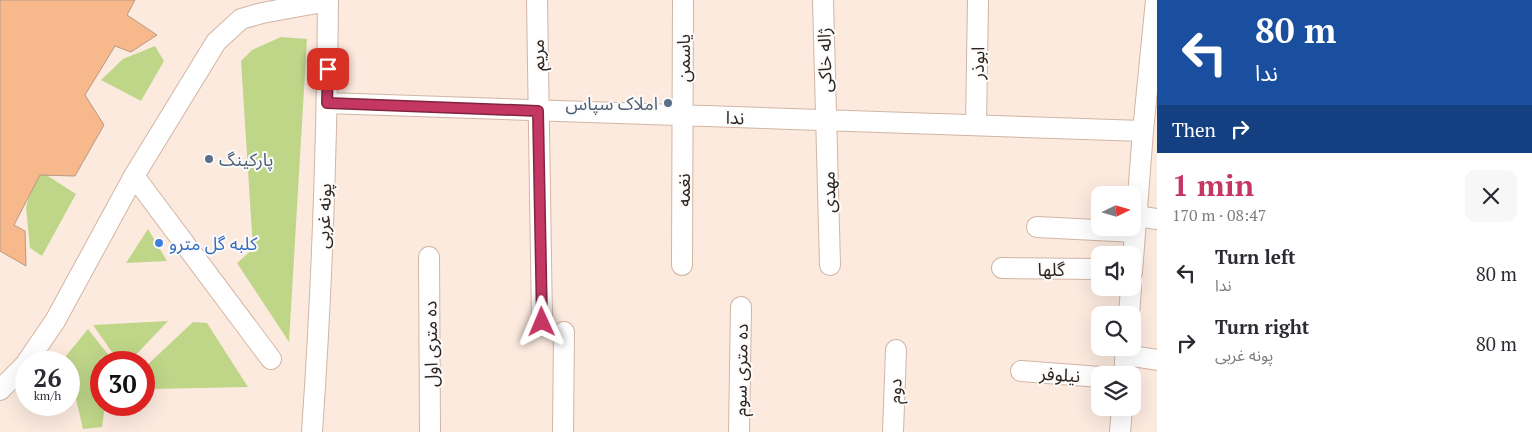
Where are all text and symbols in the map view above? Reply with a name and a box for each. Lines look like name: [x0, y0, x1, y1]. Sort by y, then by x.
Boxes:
text: 80 m: [1255, 7, 1336, 53]
icon: left: [1172, 20, 1237, 85]
street label: ژاله خاکی: [811, 27, 837, 93]
street label: یاسمن: [671, 34, 695, 82]
street label: مریم: [525, 39, 551, 71]
street label: ابوذر: [965, 46, 989, 81]
pin: [307, 48, 349, 90]
icon: arrive: [314, 55, 342, 83]
text: ندا: [1255, 58, 1278, 87]
place label: املاک سپاس: [565, 91, 658, 115]
marker: املاک سپاس: [662, 97, 674, 109]
street label: ندا: [725, 105, 745, 129]
icon: right: [1226, 115, 1254, 143]
text: Then: [1172, 117, 1216, 142]
place label: پارکینگ: [219, 147, 273, 171]
marker: پارکینگ: [203, 153, 215, 165]
text: 1 min: [1172, 165, 1254, 205]
button: close: [1465, 170, 1517, 222]
street label: مهدی: [816, 171, 840, 213]
street label: نغمه: [671, 173, 695, 207]
street label: پونه غربی: [310, 183, 336, 249]
north arrow: [1091, 186, 1141, 236]
map controls: [1091, 186, 1141, 416]
text: 170 m · 08:47: [1172, 204, 1266, 226]
place label: کلبه گل مترو: [169, 231, 258, 255]
marker: کلبه گل مترو: [153, 237, 165, 249]
text: Turn left: [1215, 244, 1296, 269]
button: sound: [1091, 246, 1141, 296]
street label: گلها: [1037, 257, 1065, 281]
icon: left: [1172, 259, 1200, 287]
text: 80 m: [1476, 261, 1517, 286]
text: ندا: [1215, 274, 1232, 296]
position arrow: [515, 295, 567, 347]
street label: ده متری اول: [417, 301, 443, 387]
button: search: [1091, 306, 1141, 356]
text: Turn right: [1215, 314, 1309, 339]
street label: ده متری سوم: [727, 323, 756, 417]
icon: right: [1172, 329, 1200, 357]
text: 80 m: [1476, 331, 1517, 356]
text: پونه غربی: [1215, 344, 1273, 366]
speed limit sign: 30: [90, 351, 155, 416]
text: 26: [33, 361, 62, 394]
street label: نیلوفر: [1038, 361, 1081, 387]
button: layers: [1091, 366, 1141, 416]
street label: دوم: [882, 378, 909, 404]
text: km/h: [34, 388, 61, 403]

